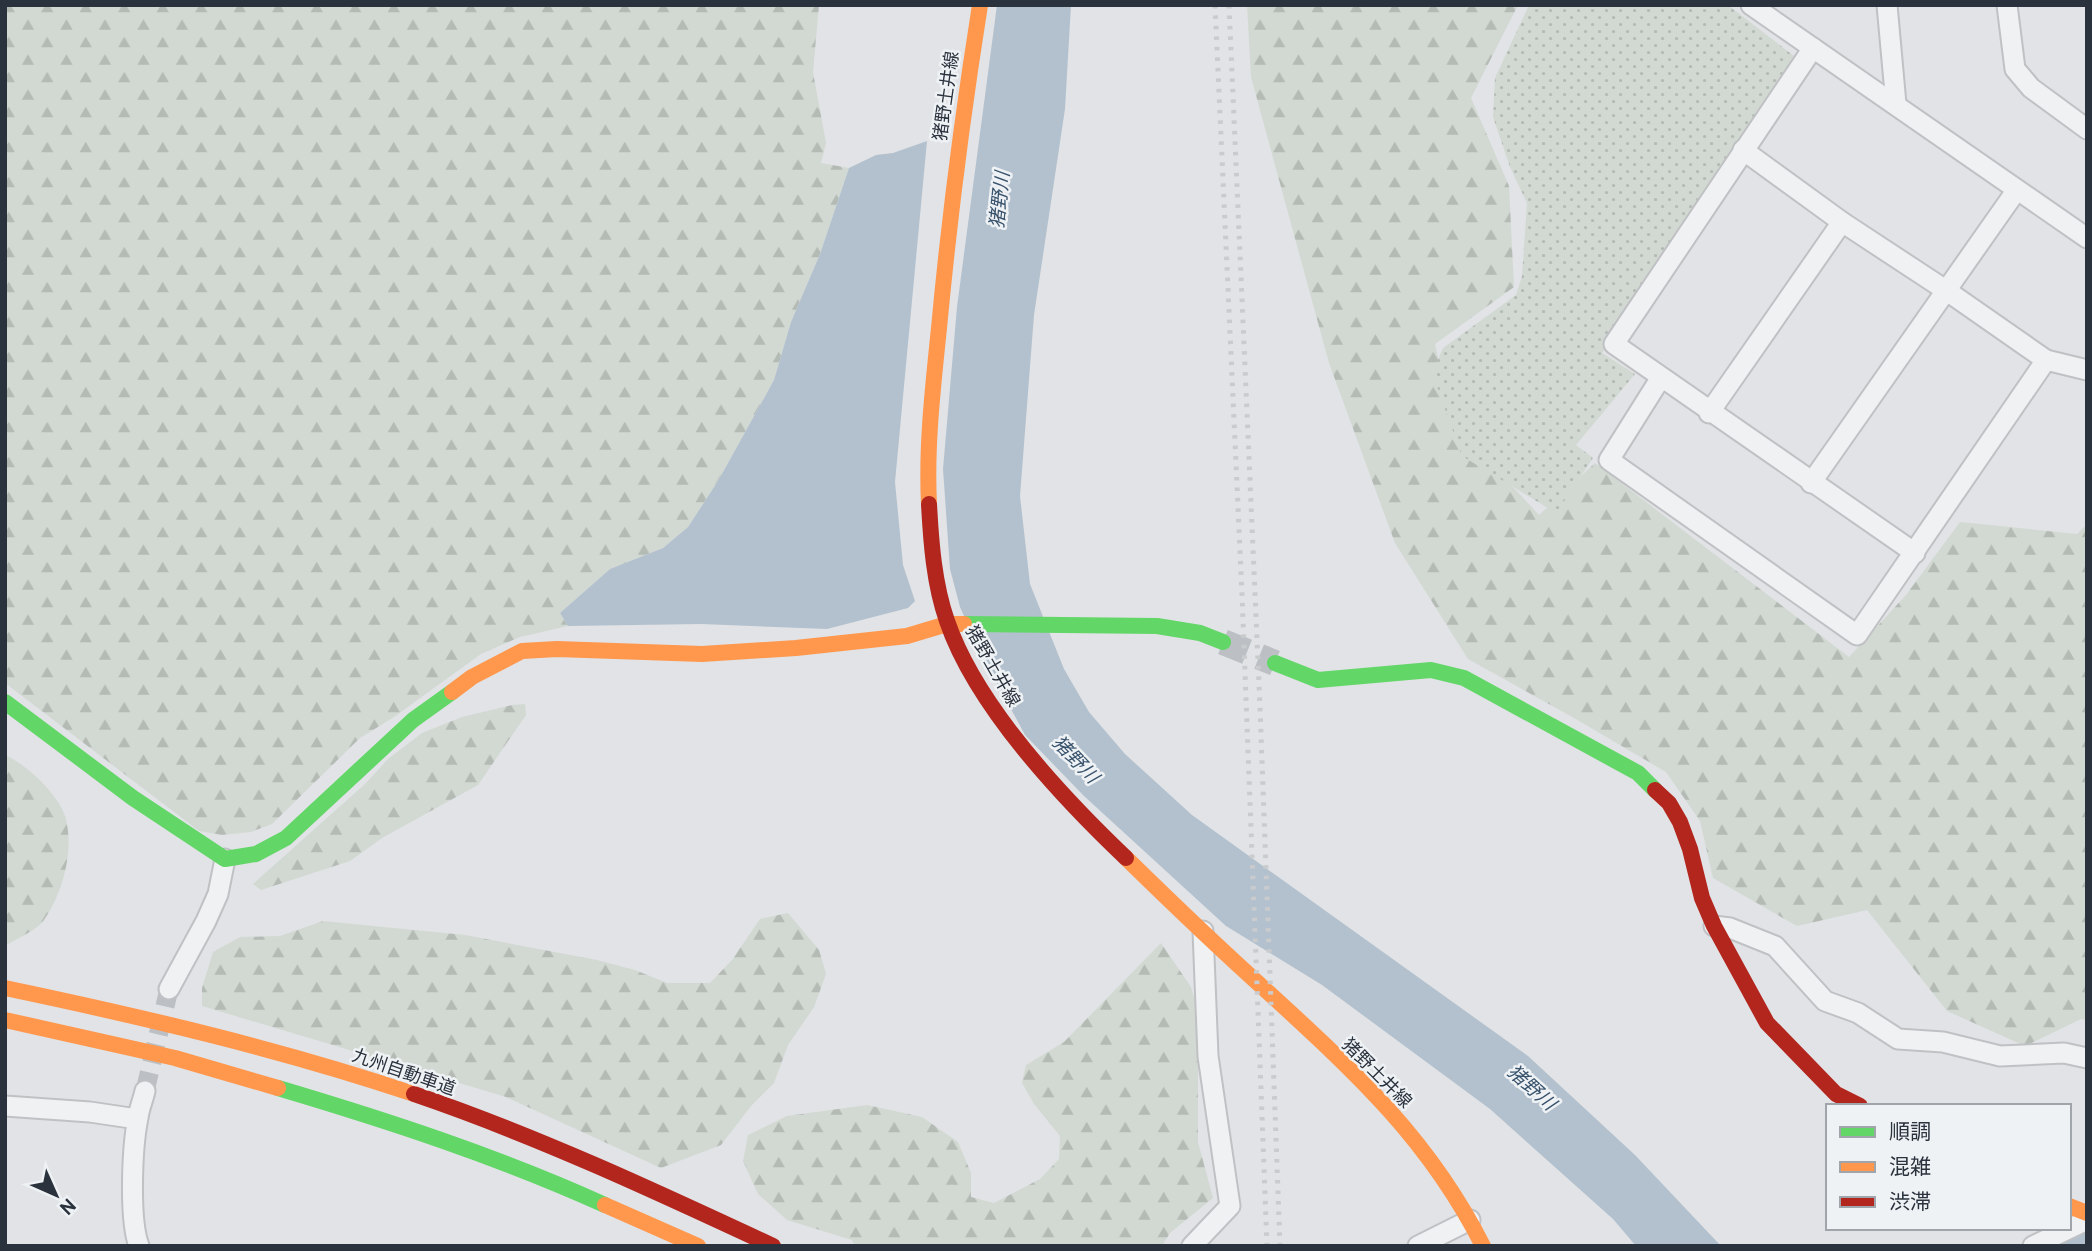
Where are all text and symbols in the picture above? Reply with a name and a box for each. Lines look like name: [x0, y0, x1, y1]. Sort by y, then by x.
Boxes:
street label: 猪野土井線: [930, 50, 965, 142]
water label: 猪野川: [986, 169, 1016, 230]
street label: 猪野土井線: [959, 622, 1024, 711]
water label: 猪野川: [1046, 732, 1104, 791]
street label: 猪野土井線: [1336, 1034, 1416, 1114]
street label: 九州自動車道: [349, 1045, 458, 1102]
water label: 猪野川: [1501, 1060, 1561, 1118]
legend: [1826, 1104, 2071, 1230]
text: 順調: [1889, 1120, 1931, 1147]
text: 混雑: [1889, 1155, 1931, 1182]
north arrow: [21, 1160, 91, 1230]
text: 渋滞: [1889, 1190, 1931, 1217]
text: N: [53, 1192, 80, 1219]

